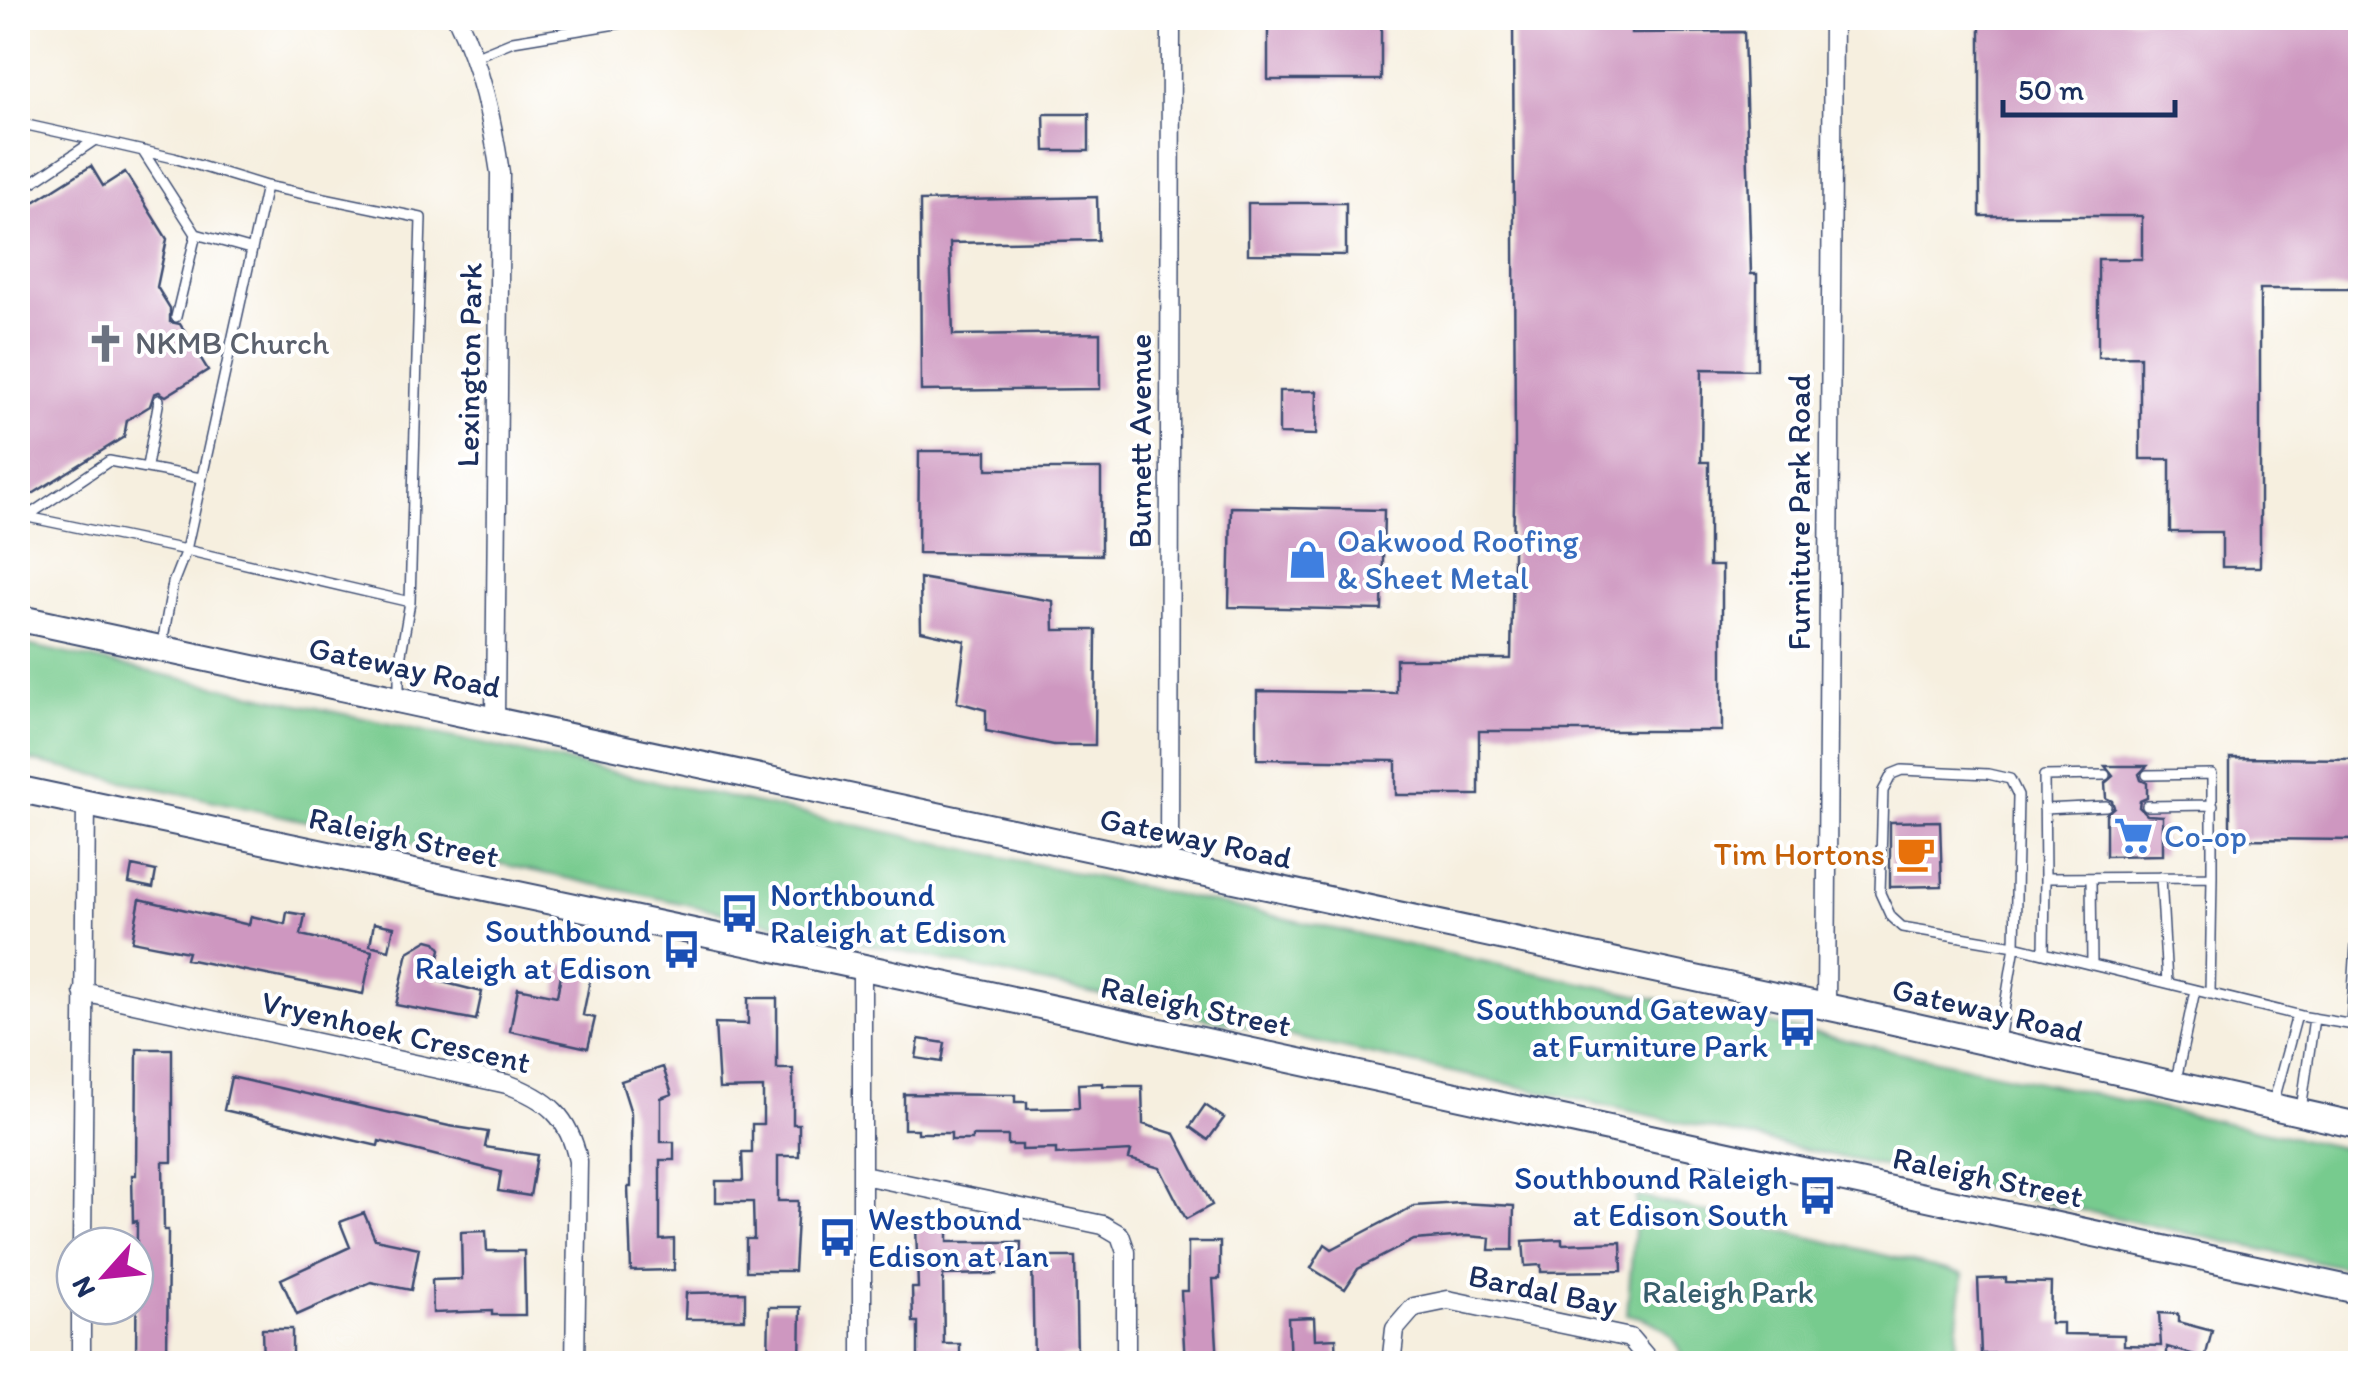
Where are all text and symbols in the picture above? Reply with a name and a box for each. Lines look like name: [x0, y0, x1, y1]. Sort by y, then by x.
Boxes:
scale bar: [2003, 55, 2176, 117]
text: 50 m: [2018, 71, 2084, 108]
street label: Lexington Park: [448, 262, 490, 468]
church icon: NKMB Church: [84, 322, 126, 364]
place label: NKMB Church: [135, 324, 329, 362]
street label: Burnett Avenue: [1121, 333, 1159, 549]
street label: Furniture Park Road: [1780, 373, 1818, 651]
place label: Oakwood Roofing & Sheet Metal: [1337, 522, 1579, 597]
shop icon: Oakwood Roofing & Sheet Metal: [1286, 538, 1328, 580]
street label: Gateway Road: [305, 628, 505, 706]
street label: Raleigh Street: [305, 798, 503, 876]
street label: Gateway Road: [1096, 799, 1296, 877]
supermarket icon: Co-op: [2113, 815, 2155, 857]
place label: Co-op: [2164, 817, 2247, 855]
cafe icon: Tim Hortons: [1894, 833, 1936, 875]
place label: Tim Hortons: [1714, 835, 1885, 873]
place label: Northbound Raleigh at Edison: [770, 876, 1006, 951]
bus stop icon: Northbound Raleigh at Edison: [719, 892, 761, 934]
place label: Southbound Raleigh at Edison: [415, 912, 651, 987]
bus stop icon: Southbound Raleigh at Edison: [660, 928, 702, 970]
street label: Raleigh Street: [1097, 967, 1295, 1045]
street label: Gateway Road: [1888, 969, 2088, 1051]
street label: Vryenhoek Crescent: [258, 983, 534, 1081]
place label: Southbound Gateway at Furniture Park: [1476, 990, 1768, 1065]
bus stop icon: Southbound Gateway at Furniture Park: [1777, 1006, 1819, 1048]
street label: Raleigh Street: [1889, 1138, 2087, 1216]
place label: Southbound Raleigh at Edison South: [1514, 1159, 1788, 1234]
bus stop icon: Southbound Raleigh at Edison South: [1797, 1175, 1839, 1217]
place label: Westbound Edison at Ian: [868, 1200, 1049, 1275]
bus stop icon: Westbound Edison at Ian: [817, 1216, 859, 1258]
north arrow: [55, 1226, 155, 1326]
street label: Bardal Bay: [1465, 1256, 1621, 1324]
text: N: [63, 1271, 102, 1303]
park label: Raleigh Park: [1642, 1273, 1814, 1311]

